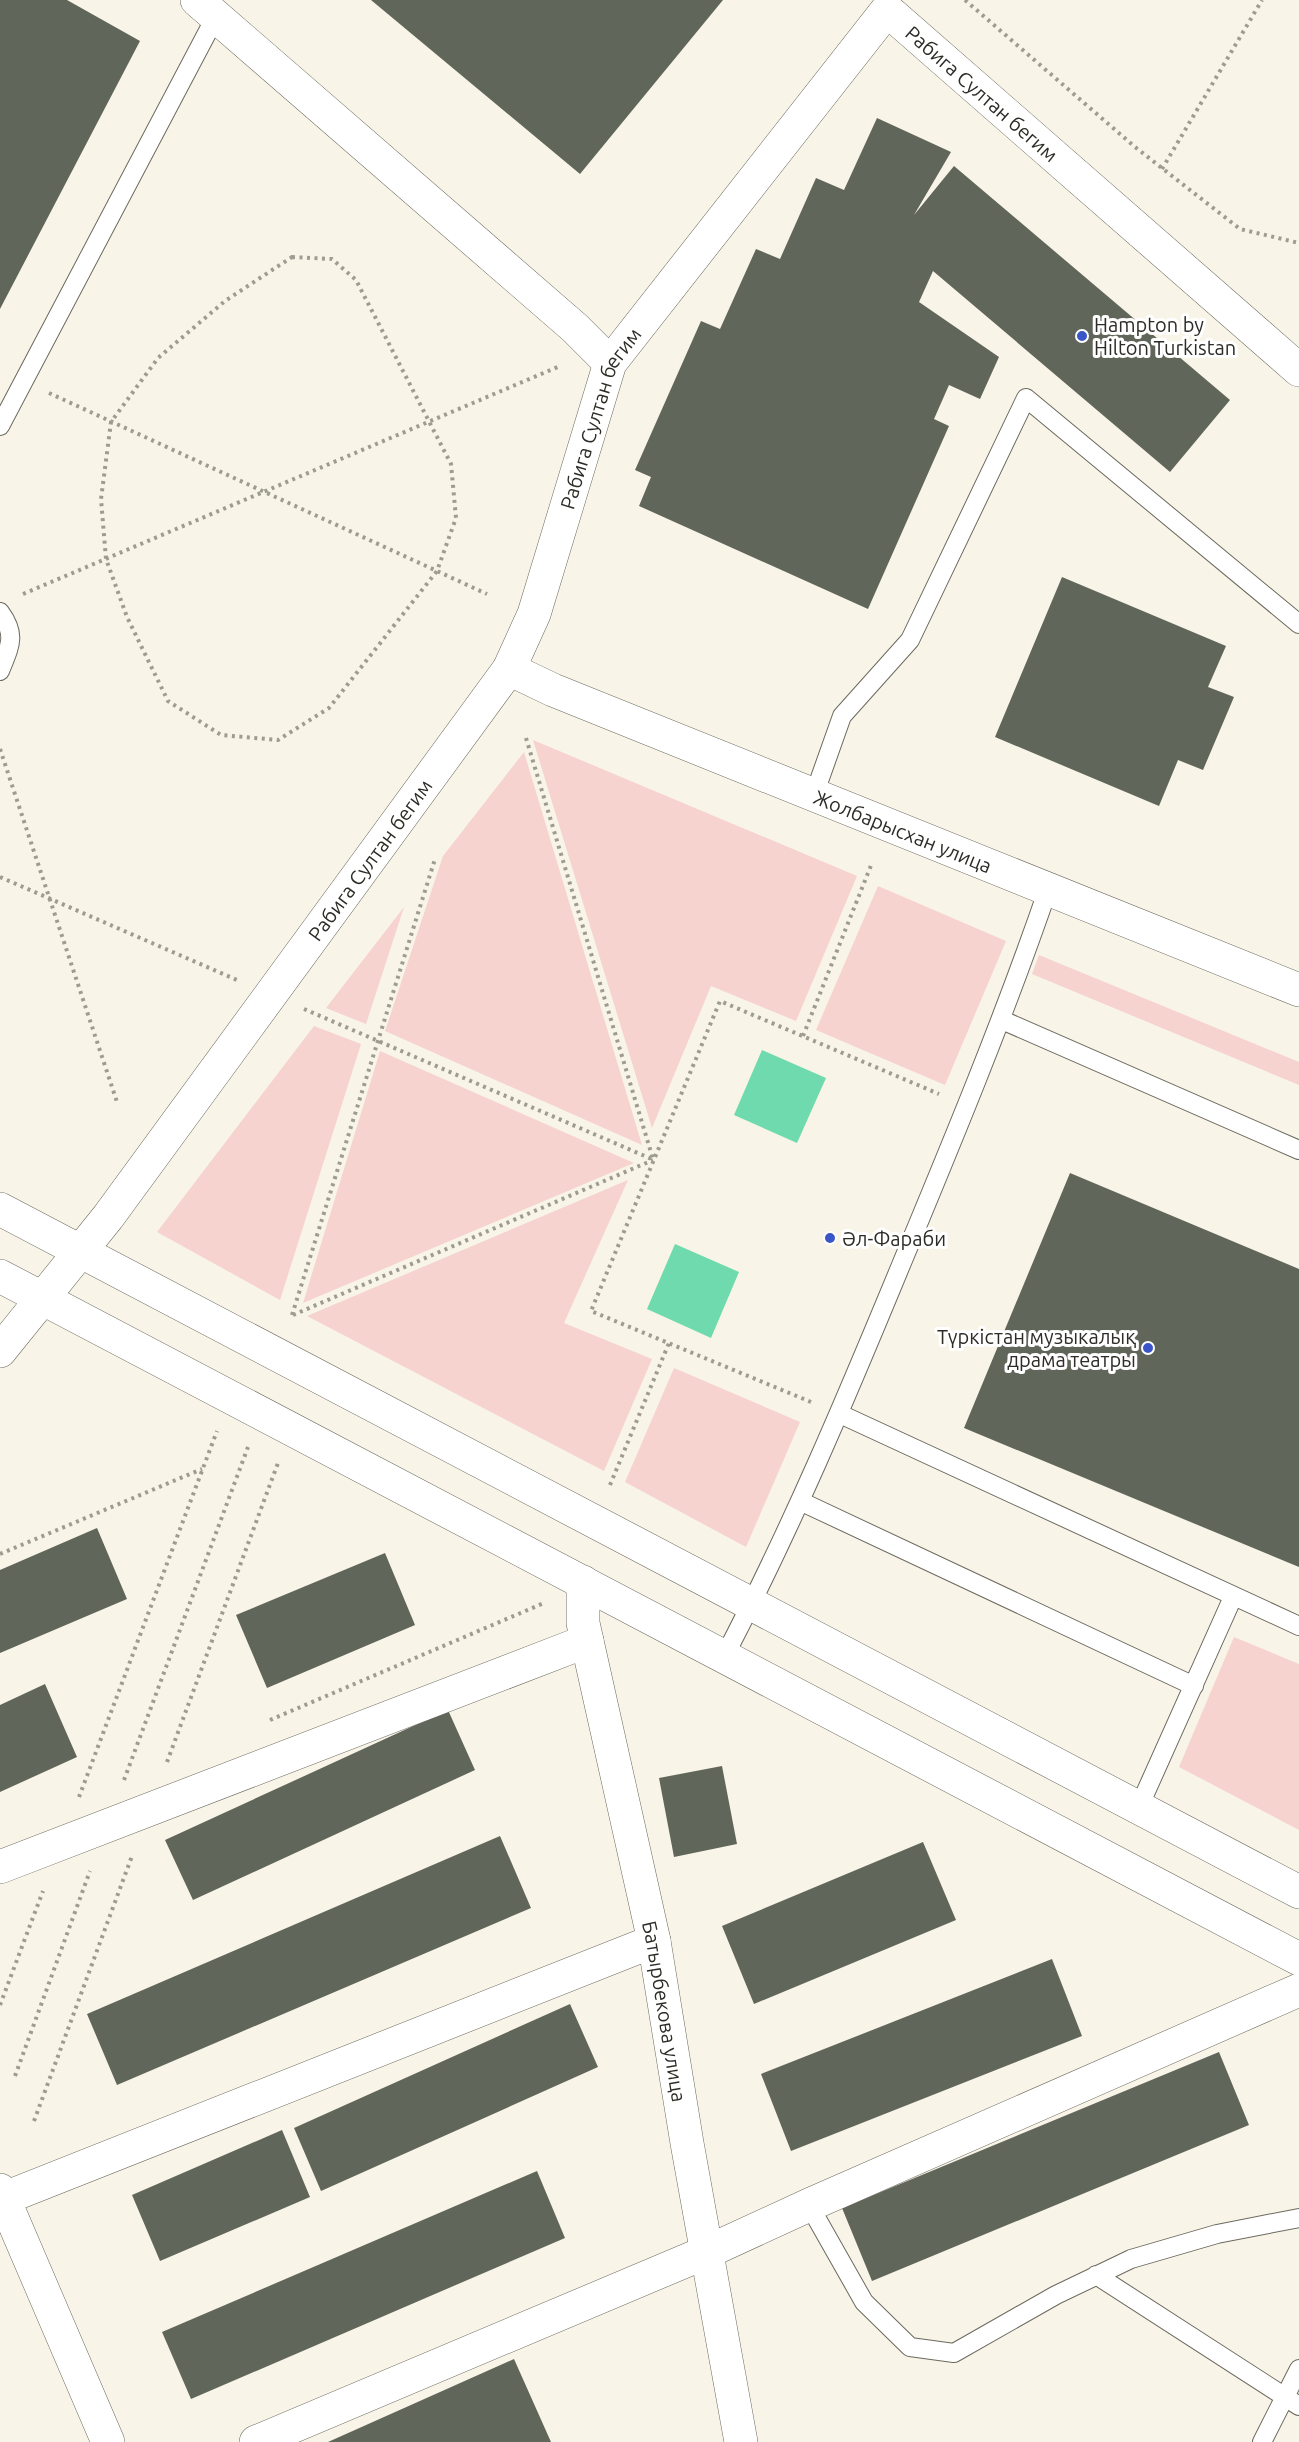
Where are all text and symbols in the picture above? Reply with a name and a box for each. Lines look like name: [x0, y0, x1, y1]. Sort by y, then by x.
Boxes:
street label: Рабига Султан бегим: [901, 21, 1063, 166]
place label: Hampton by Hilton Turkistan: [1094, 313, 1236, 359]
street label: Рабига Султан бегим: [555, 323, 645, 512]
marker: Hampton by Hilton Turkistan: [1075, 329, 1089, 343]
street label: Рабига Султан бегим: [303, 774, 436, 945]
street label: Жолбарысхан улица: [811, 785, 995, 877]
place label: Әл-Фараби: [842, 1227, 946, 1250]
marker: Әл-Фараби: [823, 1231, 837, 1245]
place label: Түркістан музыкалық драма театры: [937, 1325, 1136, 1371]
marker: Түркістан музыкалық драма театры: [1141, 1341, 1155, 1355]
street label: Батырбекова улица: [638, 1919, 692, 2103]

